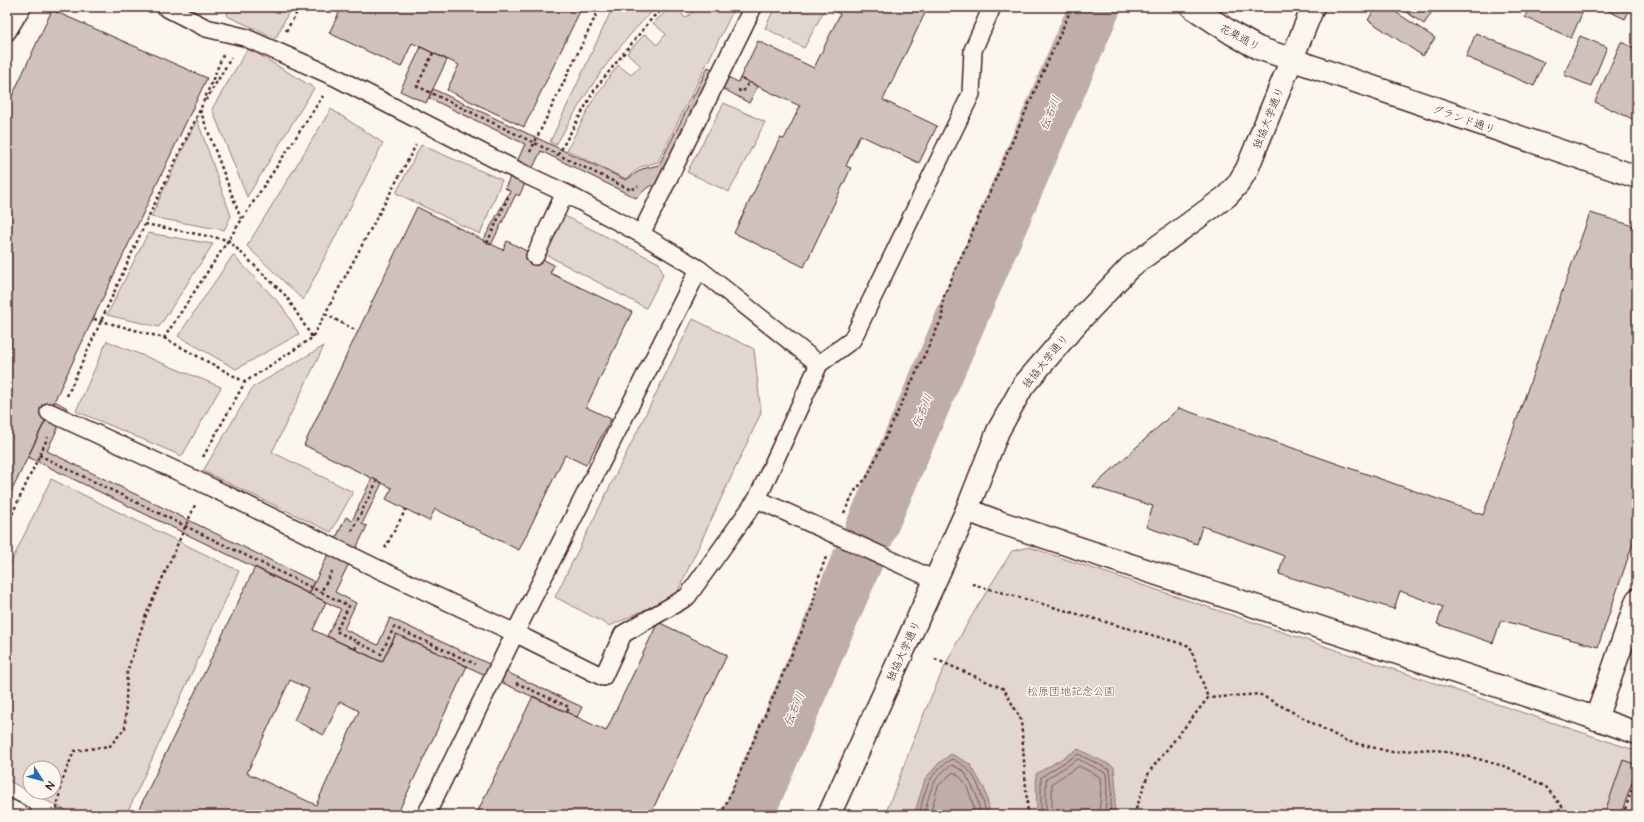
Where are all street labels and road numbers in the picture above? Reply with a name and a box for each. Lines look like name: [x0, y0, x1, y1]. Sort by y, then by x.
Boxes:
street label: 花栗通り: [1217, 20, 1263, 54]
street label: 独協大学通り: [1249, 85, 1288, 152]
street label: グランド通り: [1430, 102, 1497, 137]
street label: 独協大学通り: [1019, 331, 1072, 392]
street label: 独協大学通り: [883, 618, 924, 684]

